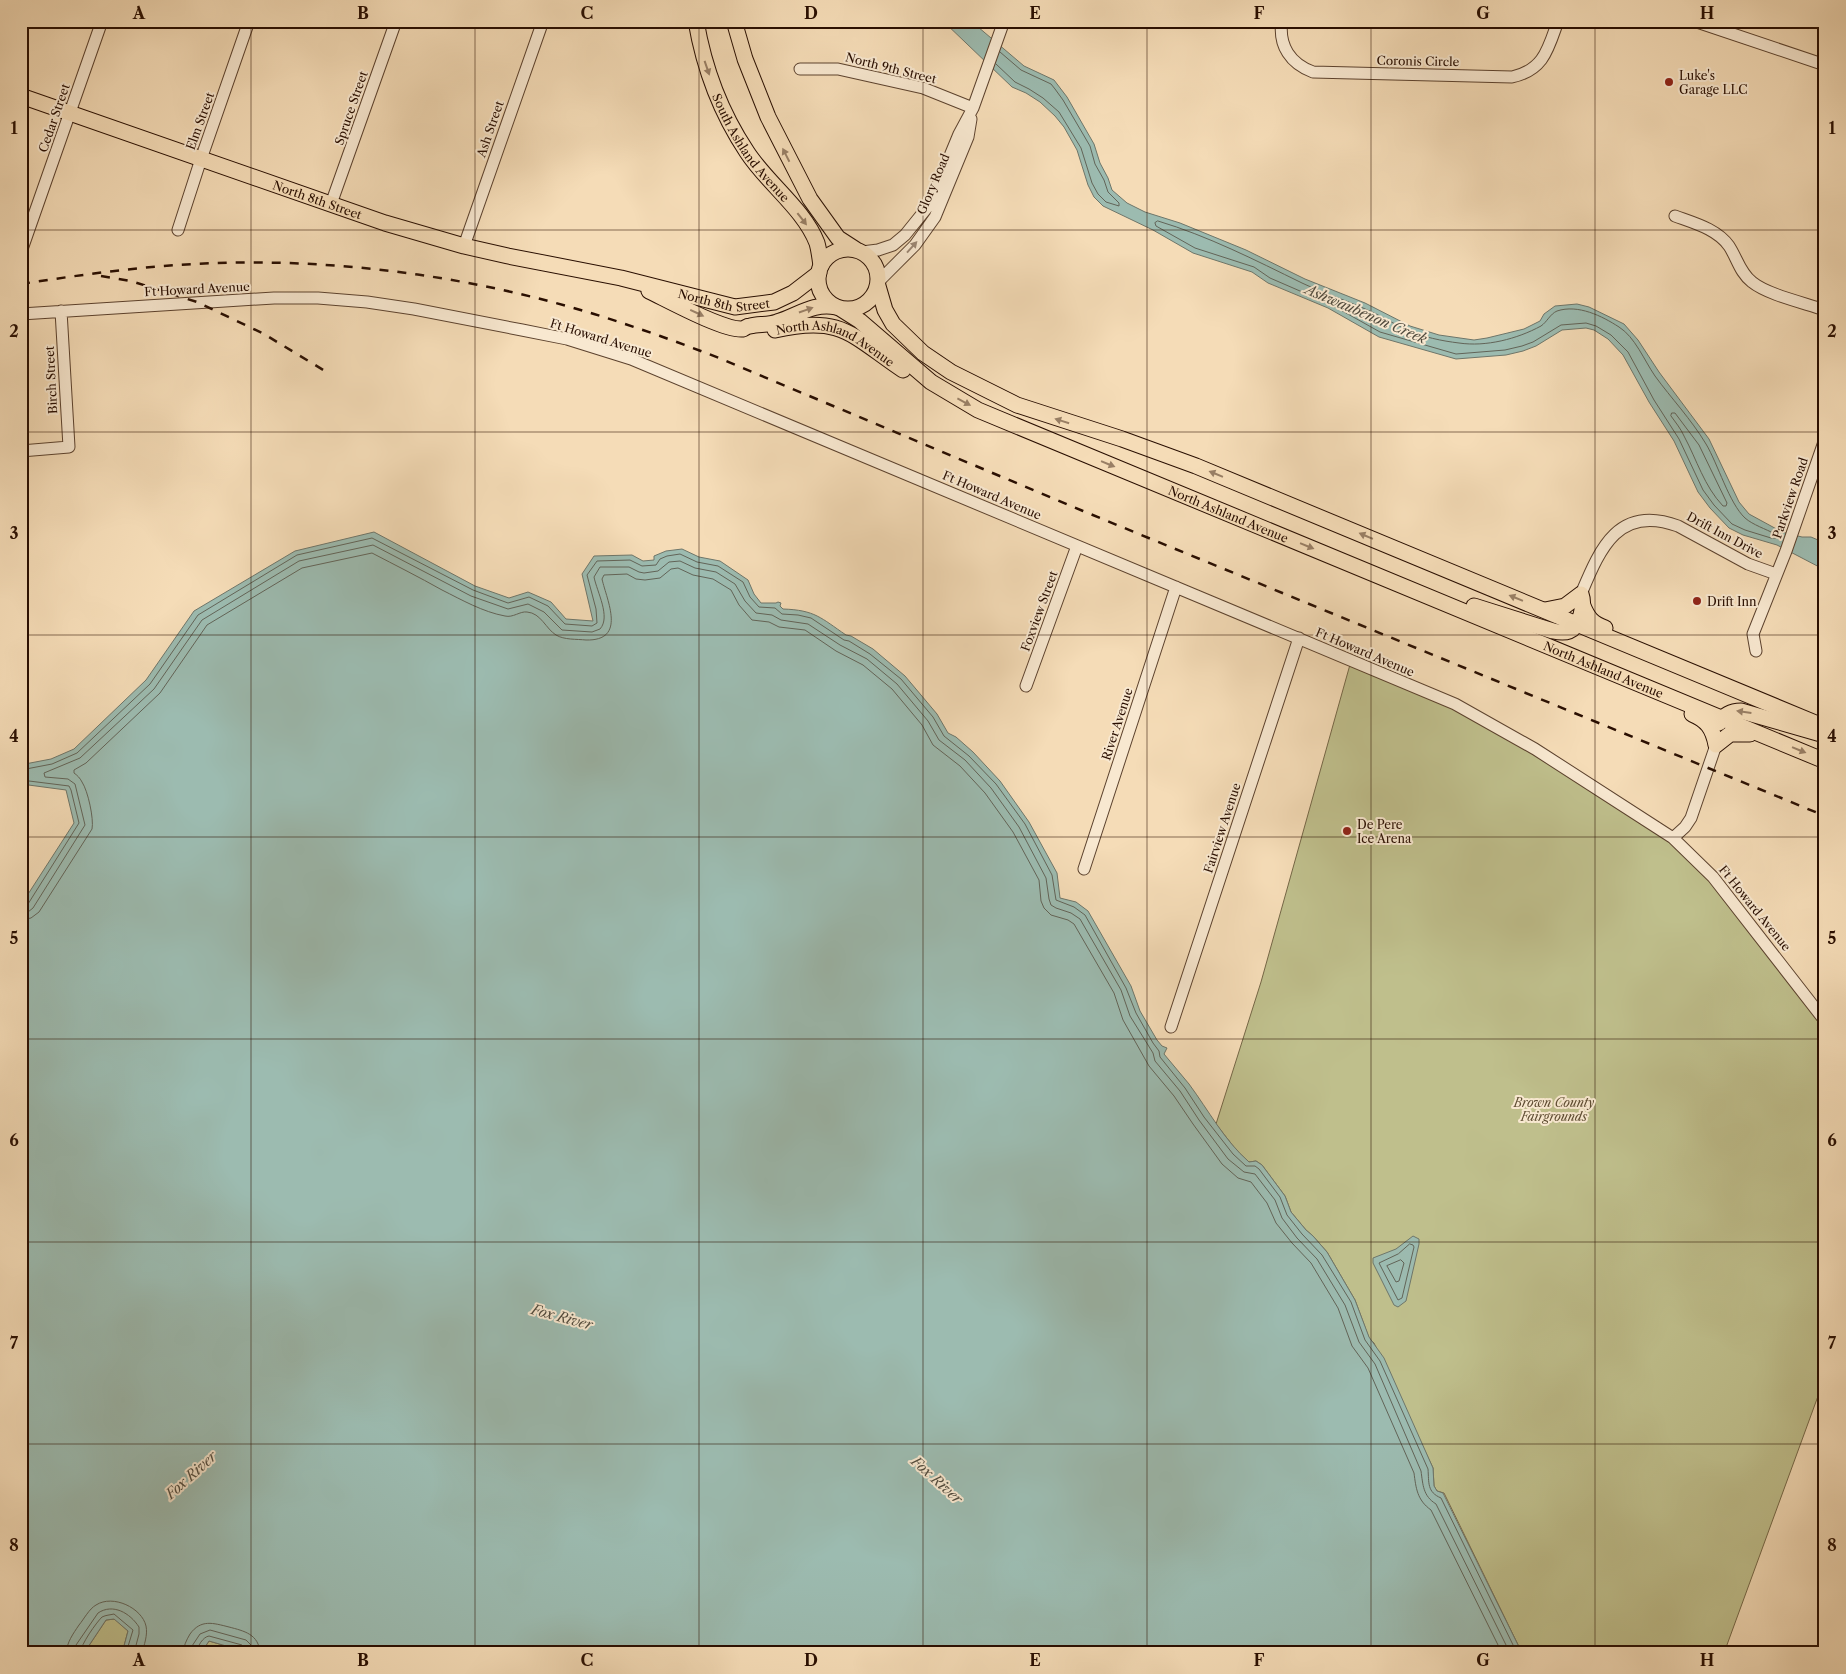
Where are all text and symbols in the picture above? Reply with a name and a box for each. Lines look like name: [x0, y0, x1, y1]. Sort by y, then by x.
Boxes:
text: A: [132, 3, 146, 23]
text: B: [357, 3, 369, 23]
text: C: [581, 3, 593, 23]
text: D: [804, 3, 818, 23]
text: E: [1029, 3, 1041, 23]
text: F: [1254, 3, 1265, 23]
text: G: [1476, 3, 1490, 23]
text: H: [1700, 3, 1714, 23]
street label: North 9th Street: [844, 49, 939, 87]
street label: Coronis Circle: [1376, 53, 1460, 69]
one-way arrow: [704, 61, 712, 76]
street label: Spruce Street: [331, 68, 371, 147]
place label: Luke's Garage LLC: [1679, 68, 1748, 97]
marker: Luke's Garage LLC: [1663, 76, 1675, 88]
street label: Cedar Street: [35, 81, 73, 154]
street label: Elm Street: [183, 89, 218, 152]
street label: South Ashland Avenue: [710, 91, 793, 205]
street label: Ash Street: [473, 98, 507, 160]
text: 1: [10, 118, 18, 138]
text: 1: [1828, 118, 1836, 138]
one-way arrow: [782, 148, 790, 162]
street label: Glory Road: [913, 151, 953, 217]
street label: North 8th Street: [271, 177, 365, 222]
one-way arrow: [797, 213, 808, 226]
one-way arrow: [907, 241, 918, 253]
street label: Ft Howard Avenue: [144, 279, 250, 299]
water label: Ashwaubenon Creek: [1300, 279, 1430, 348]
street label: North 8th Street: [677, 285, 771, 314]
one-way arrow: [798, 306, 813, 313]
one-way arrow: [689, 309, 704, 318]
street label: Ft Howard Avenue: [548, 315, 654, 361]
street label: North Ashland Avenue: [774, 317, 898, 370]
text: 2: [9, 321, 19, 341]
text: 2: [1827, 321, 1837, 341]
street label: Birch Street: [42, 345, 60, 414]
one-way arrow: [956, 398, 971, 406]
one-way arrow: [1055, 416, 1070, 424]
street label: Parkview Road: [1769, 455, 1811, 541]
one-way arrow: [1101, 460, 1115, 468]
street label: Ft Howard Avenue: [940, 467, 1044, 523]
one-way arrow: [1208, 470, 1223, 478]
street label: North Ashland Avenue: [1166, 482, 1291, 545]
street label: Drift Inn Drive: [1684, 509, 1766, 561]
text: 3: [9, 523, 19, 543]
text: 3: [1827, 523, 1837, 543]
one-way arrow: [1359, 532, 1373, 540]
one-way arrow: [1300, 542, 1314, 550]
street label: Foxview Street: [1017, 568, 1061, 653]
one-way arrow: [1508, 594, 1523, 602]
place label: Drift Inn: [1707, 594, 1757, 609]
marker: Drift Inn: [1691, 595, 1703, 607]
street label: Ft Howard Avenue: [1313, 624, 1417, 680]
street label: North Ashland Avenue: [1541, 638, 1666, 701]
street label: River Avenue: [1098, 686, 1136, 762]
one-way arrow: [1736, 708, 1752, 716]
text: 4: [9, 726, 19, 746]
text: 4: [1827, 726, 1837, 746]
one-way arrow: [1792, 747, 1806, 755]
street label: Fairview Avenue: [1200, 781, 1244, 875]
place label: De Pere Ice Arena: [1357, 817, 1412, 846]
marker: De Pere Ice Arena: [1341, 825, 1353, 837]
street label: Ft Howard Avenue: [1716, 862, 1794, 954]
text: 5: [10, 928, 19, 948]
text: 5: [1828, 928, 1837, 948]
park label: Brown County Fairgrounds: [1513, 1095, 1594, 1124]
text: 6: [9, 1130, 19, 1150]
text: 6: [1827, 1130, 1837, 1150]
water label: Fox River: [528, 1300, 596, 1334]
text: 7: [10, 1333, 19, 1353]
text: 7: [1828, 1333, 1837, 1353]
water label: Fox River: [161, 1446, 221, 1503]
water label: Fox River: [907, 1452, 967, 1509]
text: 8: [9, 1535, 19, 1555]
text: 8: [1827, 1535, 1837, 1555]
text: A: [132, 1650, 146, 1670]
text: B: [357, 1650, 369, 1670]
text: C: [581, 1650, 593, 1670]
text: D: [804, 1650, 818, 1670]
text: E: [1029, 1650, 1041, 1670]
text: F: [1254, 1650, 1265, 1670]
text: G: [1476, 1650, 1490, 1670]
text: H: [1700, 1650, 1714, 1670]

